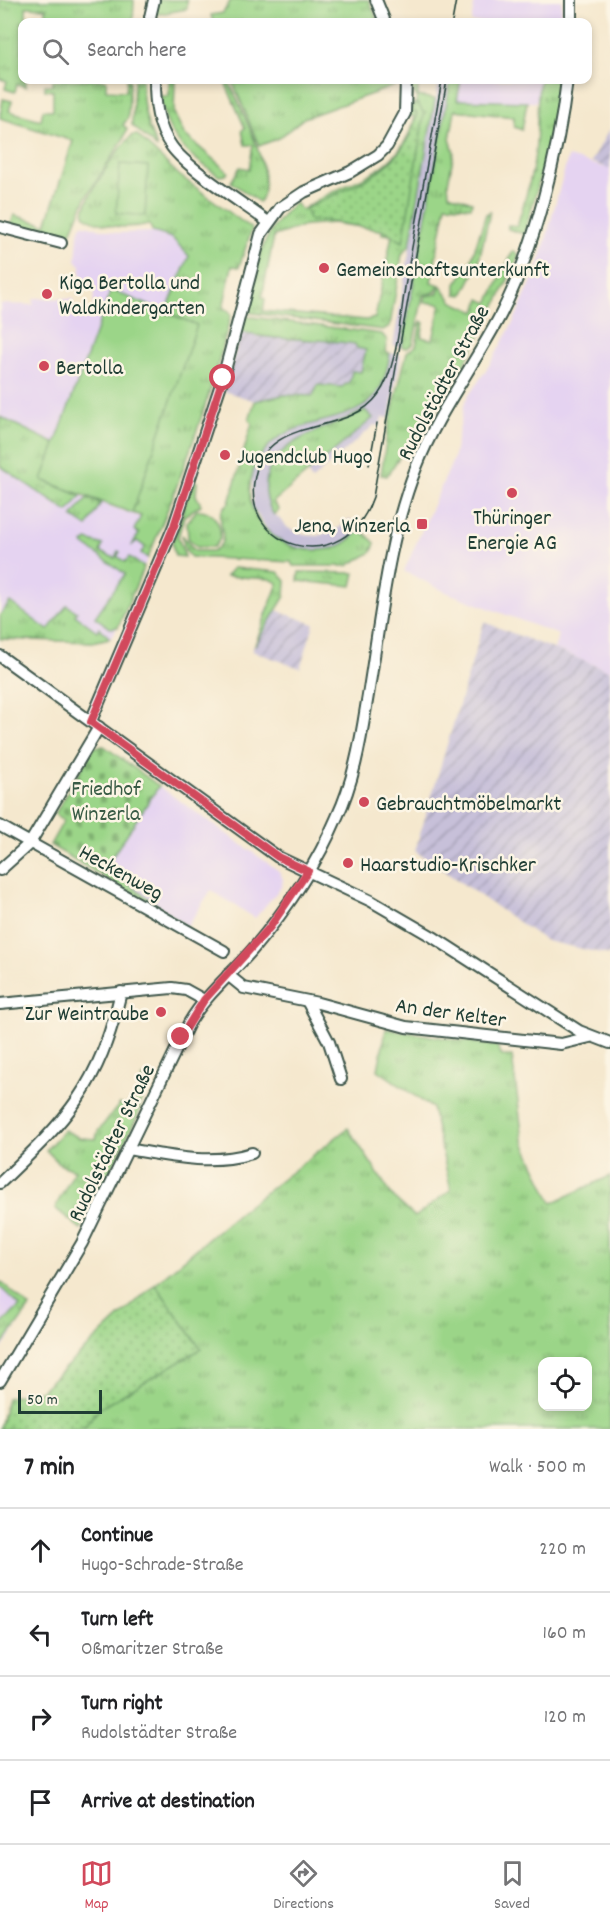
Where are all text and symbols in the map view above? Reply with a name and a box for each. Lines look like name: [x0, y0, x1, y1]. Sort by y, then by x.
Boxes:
search box: [18, 18, 592, 84]
icon: search: [39, 35, 72, 68]
text: Search here: [87, 36, 186, 67]
place label: Gemeinschaftsunterkunft: [336, 256, 550, 287]
marker: Gemeinschaftsunterkunft: [317, 261, 331, 275]
place label: Kiga Bertolla und Waldkindergarten: [59, 269, 205, 325]
marker: Kiga Bertolla und Waldkindergarten: [40, 287, 54, 301]
street label: Rudolstädter Straße: [391, 301, 499, 467]
place label: Bertolla: [56, 354, 124, 385]
marker: Bertolla: [37, 359, 51, 373]
route start: [209, 364, 235, 390]
place label: Jugendclub Hugo: [237, 443, 373, 474]
marker: Jugendclub Hugo: [218, 448, 232, 462]
marker: Thüringer Energie AG: [505, 486, 519, 500]
place label: Thüringer Energie AG: [467, 504, 557, 560]
place label: Jena, Winzerla: [294, 512, 411, 543]
marker: Jena, Winzerla: [415, 517, 429, 531]
park label: Friedhof Winzerla: [71, 775, 142, 831]
place label: Gebrauchtmöbelmarkt: [376, 790, 561, 821]
marker: Gebrauchtmöbelmarkt: [357, 795, 371, 809]
street label: Heckenweg: [72, 838, 168, 910]
place label: Haarstudio-Krischker: [360, 851, 537, 882]
marker: Haarstudio-Krischker: [341, 856, 355, 870]
street label: An der Kelter: [393, 991, 509, 1038]
place label: Zur Weintraube: [25, 1000, 149, 1031]
marker: Zur Weintraube: [154, 1005, 168, 1019]
route end: [167, 1023, 193, 1049]
street label: Rudolstädter Straße: [62, 1060, 165, 1227]
map controls: [538, 1357, 592, 1411]
button: locate: [538, 1357, 592, 1411]
scale bar: [18, 1387, 102, 1414]
text: 50 m: [27, 1389, 58, 1412]
text: 7 min: [24, 1450, 75, 1487]
text: Walk · 500 m: [489, 1454, 586, 1482]
text: Continue: [81, 1521, 153, 1552]
icon: ahead: [24, 1534, 57, 1567]
text: 220 m: [539, 1536, 586, 1564]
text: Hugo-Schrade-Straße: [81, 1552, 244, 1580]
text: Turn left: [81, 1605, 153, 1636]
icon: left: [24, 1618, 57, 1651]
text: 160 m: [543, 1620, 586, 1648]
text: Oßmaritzer Straße: [81, 1636, 223, 1664]
text: Turn right: [81, 1689, 163, 1720]
icon: right: [24, 1702, 57, 1735]
text: 120 m: [544, 1704, 586, 1732]
text: Rudolstädter Straße: [81, 1720, 237, 1748]
icon: arrive: [24, 1786, 57, 1819]
text: Arrive at destination: [81, 1787, 255, 1818]
tab: Map: [80, 1857, 113, 1916]
tab: Directions: [273, 1857, 334, 1916]
tab: Saved: [494, 1857, 530, 1916]

